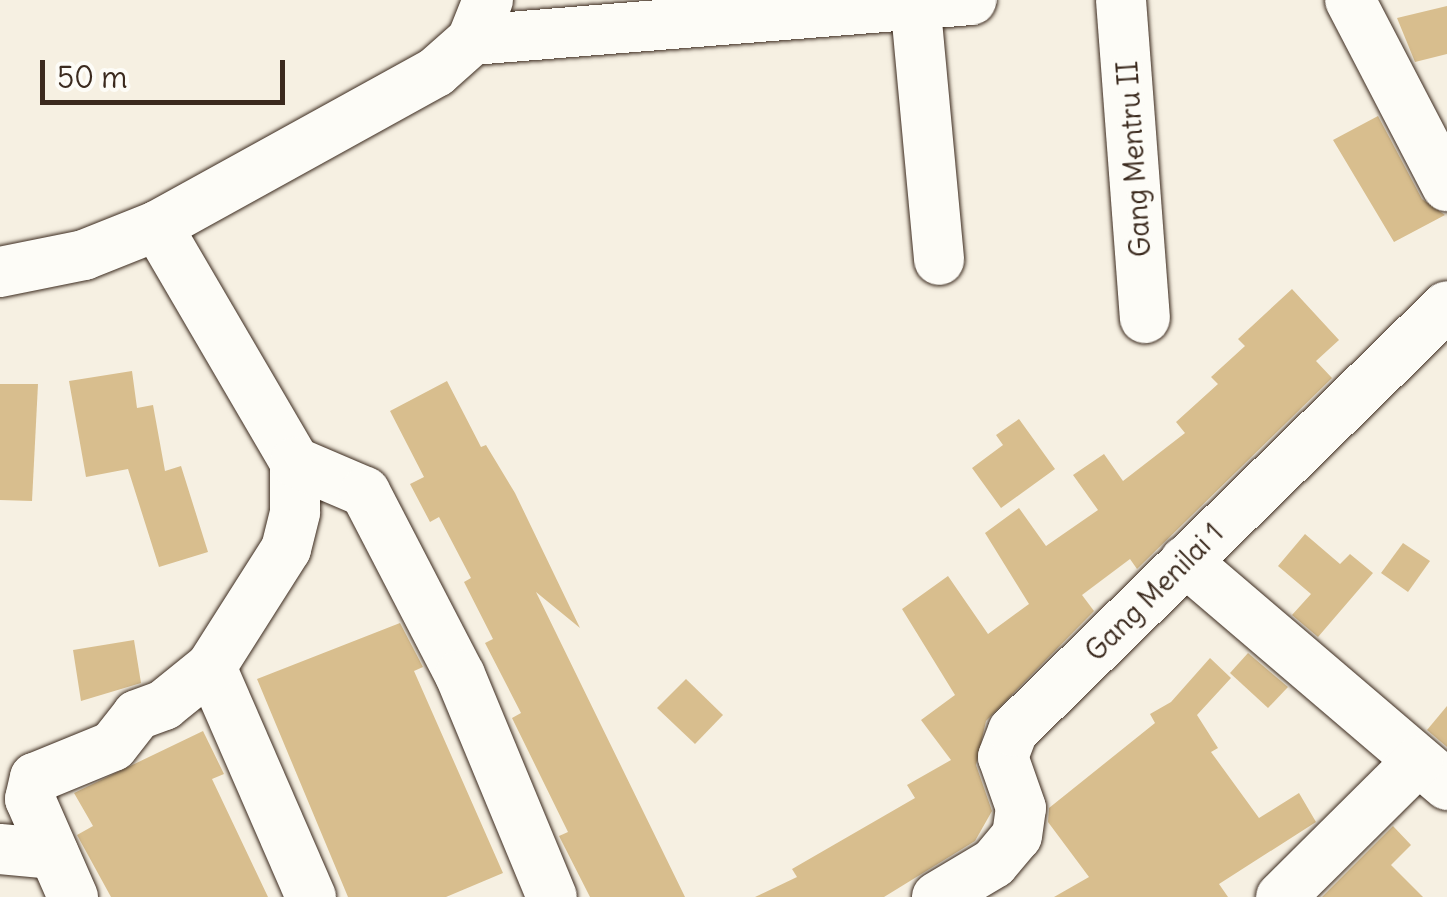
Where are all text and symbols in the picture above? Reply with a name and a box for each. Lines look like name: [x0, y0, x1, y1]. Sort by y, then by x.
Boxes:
scale bar: [45, 40, 290, 102]
text: 50 m: [57, 58, 127, 96]
street label: Gang Mentru II: [1110, 60, 1158, 258]
street label: Gang Menilai 1: [1078, 516, 1230, 668]

